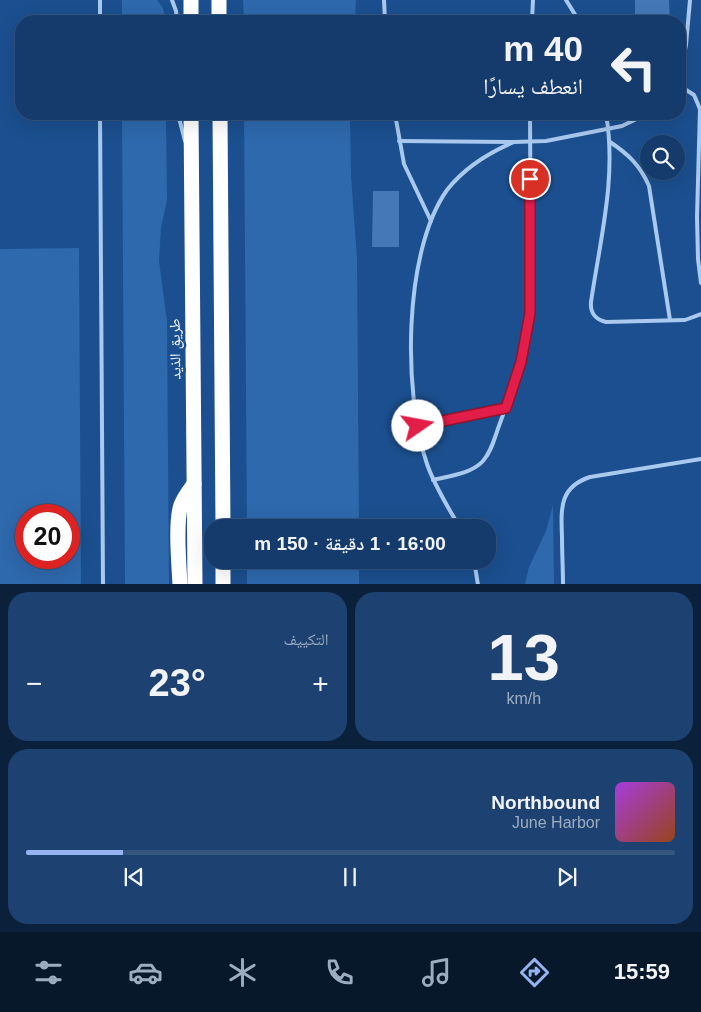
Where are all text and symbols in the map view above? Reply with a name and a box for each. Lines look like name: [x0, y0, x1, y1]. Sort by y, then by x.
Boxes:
text: 40 m: [503, 29, 583, 68]
icon: left: [601, 35, 666, 100]
text: انعطف يسارًا: [483, 74, 583, 99]
map controls: [640, 135, 685, 180]
button: search: [640, 135, 685, 180]
pin: [509, 158, 551, 200]
icon: arrive: [516, 165, 544, 193]
street label: طريق الذيد: [165, 318, 186, 380]
position arrow: [391, 399, 443, 451]
speed limit sign: 20: [15, 504, 80, 569]
text: 16:00 · 1 دقيقة · 150 m: [254, 533, 446, 554]
text: 13: [488, 621, 560, 694]
text: التكييف: [284, 631, 329, 648]
text: 23°: [149, 662, 206, 704]
text: −: [26, 668, 42, 699]
text: +: [312, 668, 329, 699]
text: km/h: [506, 690, 541, 707]
text: Northbound: [491, 792, 600, 813]
text: June Harbor: [512, 814, 600, 831]
icon: previous: [120, 863, 148, 891]
icon: pause: [336, 863, 364, 891]
icon: next: [553, 863, 581, 891]
icon: filters: [31, 955, 66, 990]
icon: car: [128, 955, 163, 990]
icon: climate: [225, 955, 260, 990]
icon: phone: [322, 955, 357, 990]
icon: music: [419, 955, 454, 990]
icon: directions: [517, 955, 552, 990]
text: 15:59: [614, 959, 670, 984]

